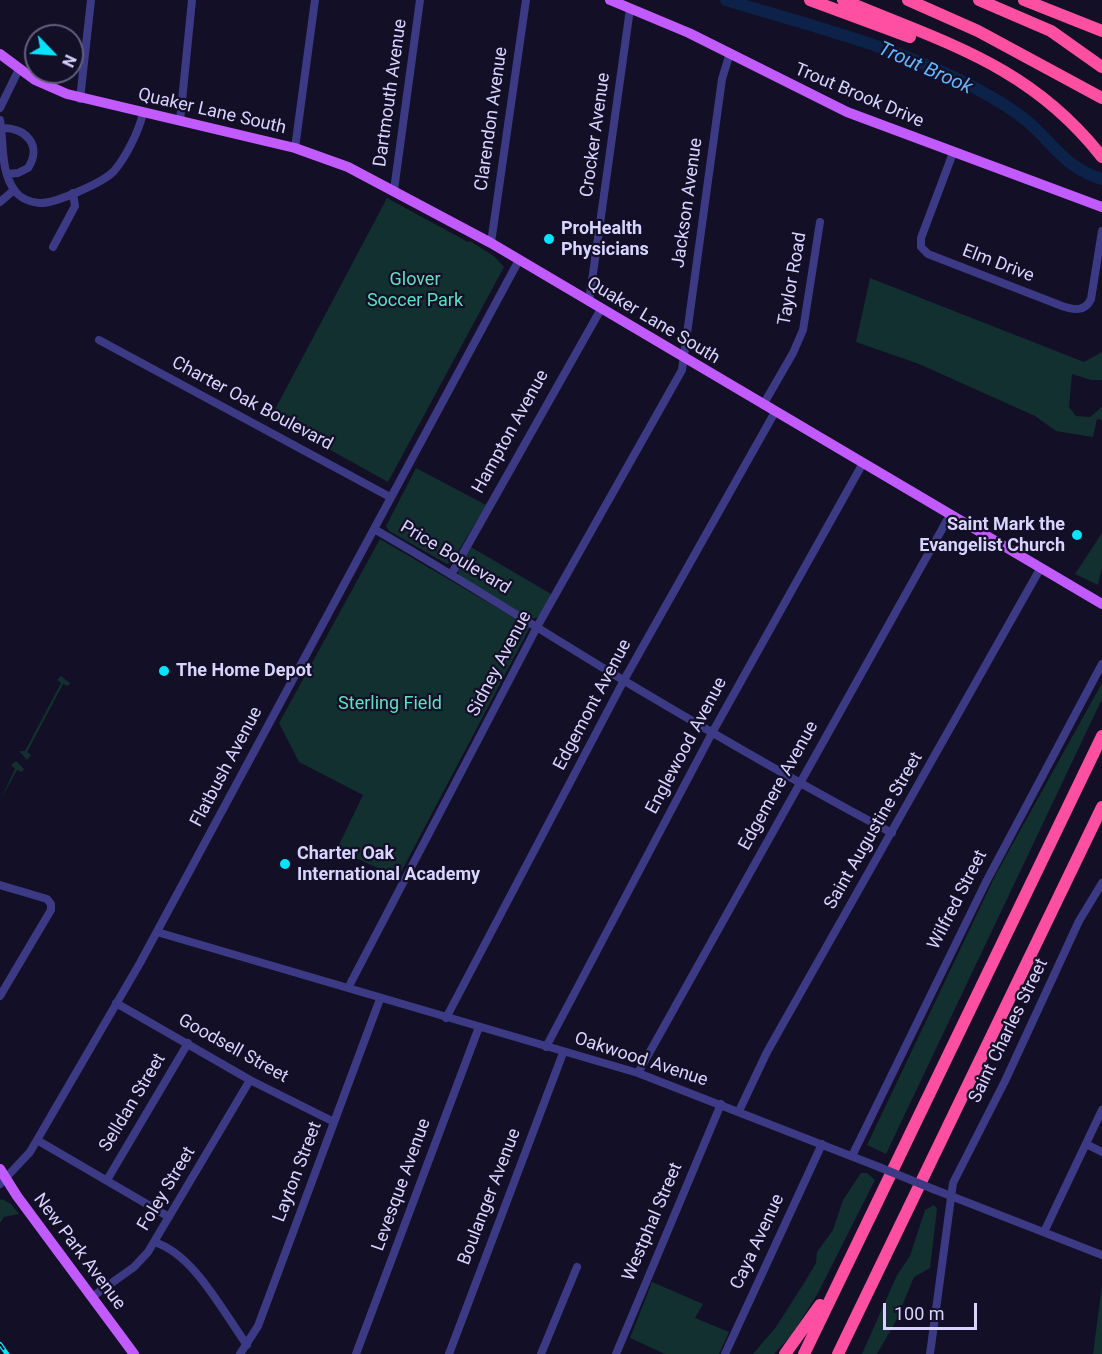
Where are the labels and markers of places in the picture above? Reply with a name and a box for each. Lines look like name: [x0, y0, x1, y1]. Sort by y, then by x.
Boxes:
place label: ProHealth Physicians: [561, 218, 649, 260]
marker: ProHealth Physicians: [542, 232, 556, 246]
place label: Saint Mark the Evangelist Church: [919, 514, 1065, 556]
marker: Saint Mark the Evangelist Church: [1070, 528, 1084, 542]
place label: The Home Depot: [176, 660, 312, 682]
marker: The Home Depot: [157, 664, 171, 678]
place label: Charter Oak International Academy: [297, 843, 480, 886]
marker: Charter Oak International Academy: [278, 857, 292, 871]

